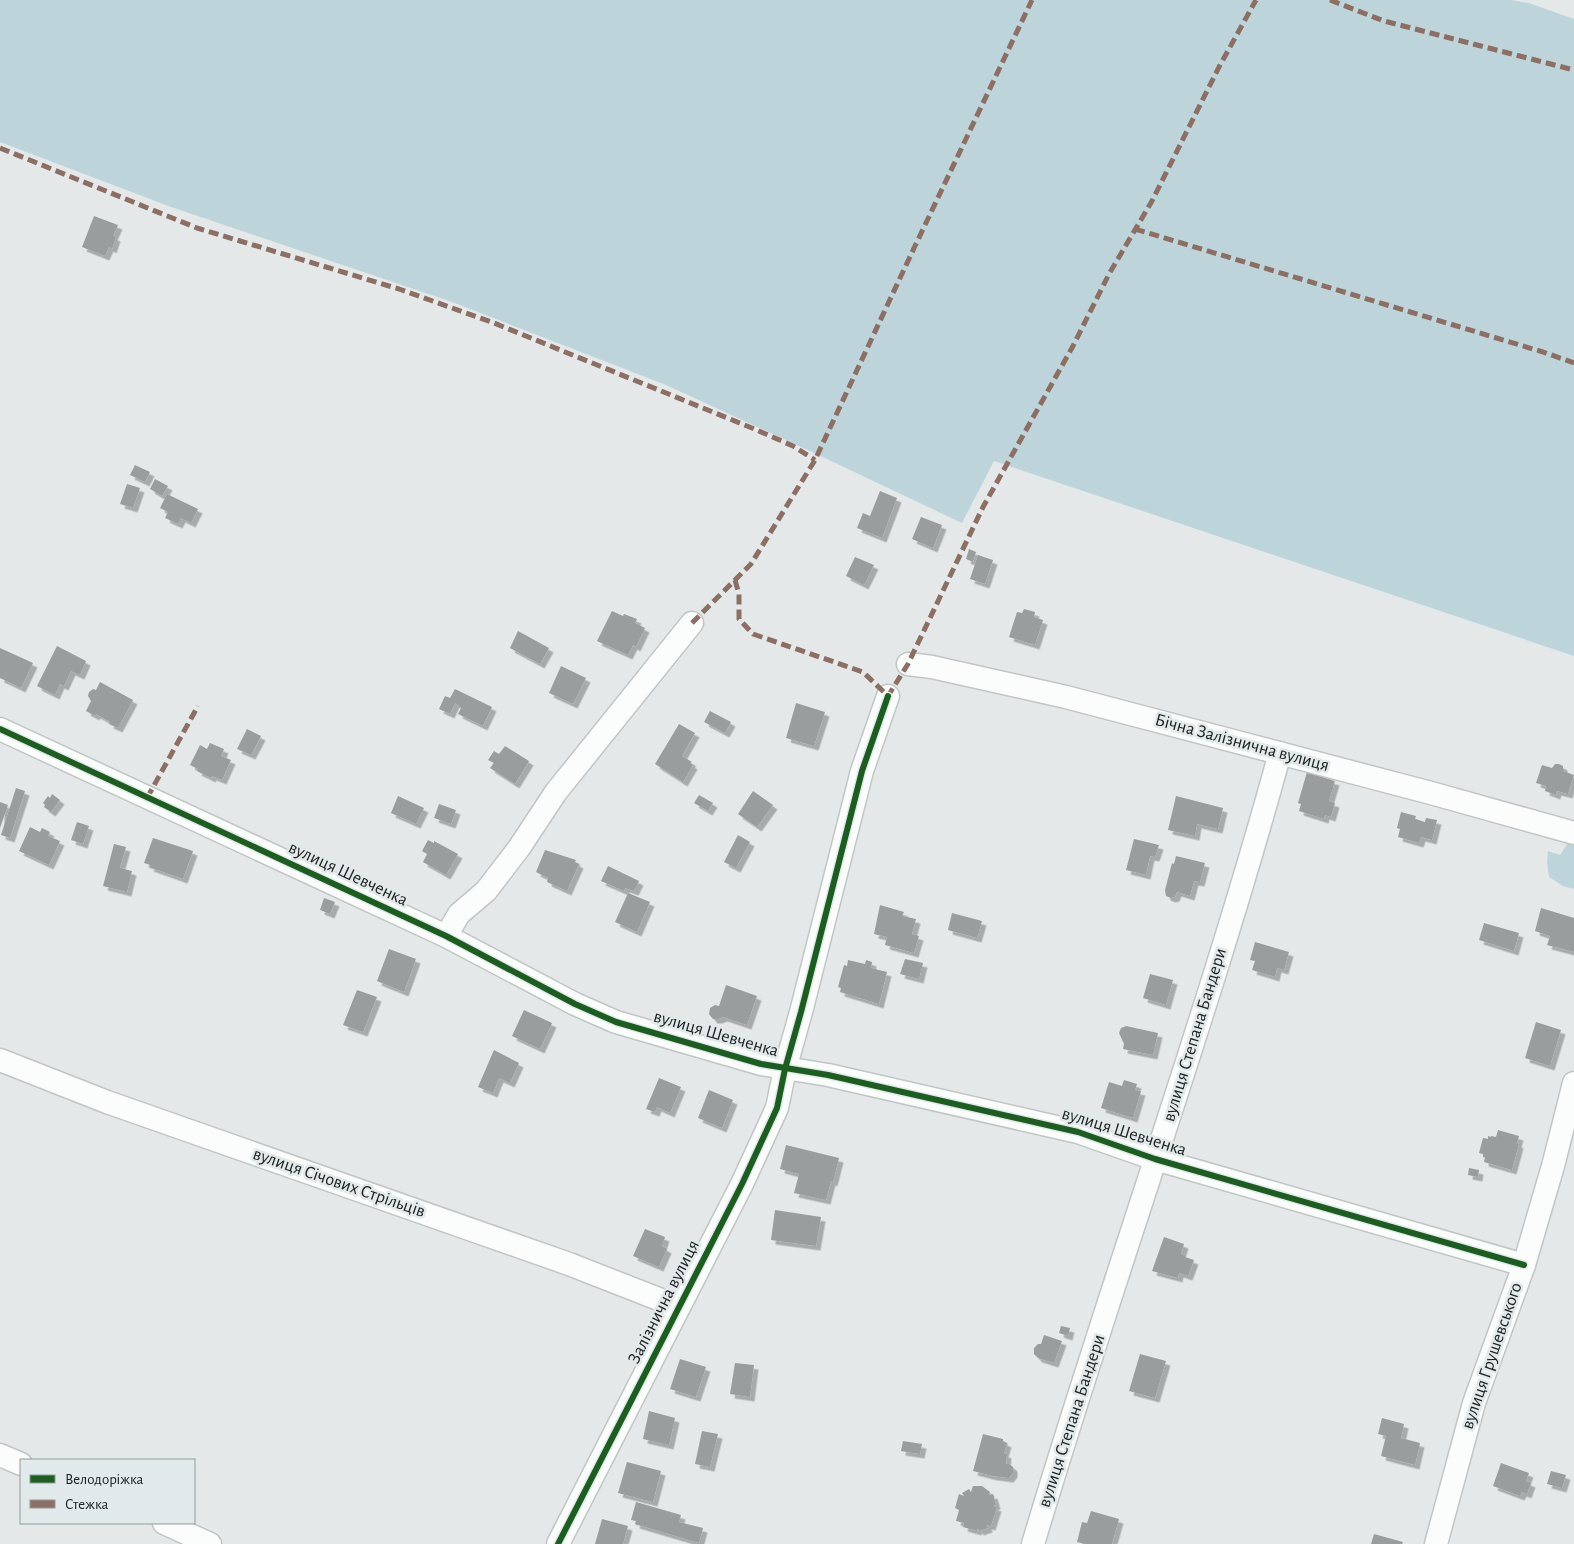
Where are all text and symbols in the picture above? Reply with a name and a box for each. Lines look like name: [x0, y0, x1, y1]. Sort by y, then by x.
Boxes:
street label: Бічна Залізнична вулиця: [1153, 711, 1331, 775]
street label: вулиця Шевченка: [286, 839, 410, 909]
street label: вулиця Степана Бандери: [1160, 946, 1230, 1124]
street label: вулиця Шевченка: [651, 1008, 781, 1060]
street label: вулиця Шевченка: [1060, 1104, 1188, 1160]
street label: вулиця Січових Стрільців: [250, 1145, 428, 1221]
street label: Залізнична вулиця: [625, 1237, 703, 1367]
street label: вулиця Грушевського: [1458, 1280, 1526, 1432]
street label: вулиця Степана Бандери: [1036, 1332, 1108, 1510]
legend: [20, 1459, 195, 1524]
text: Велодоріжка: [65, 1472, 144, 1487]
text: Стежка: [65, 1497, 109, 1512]

